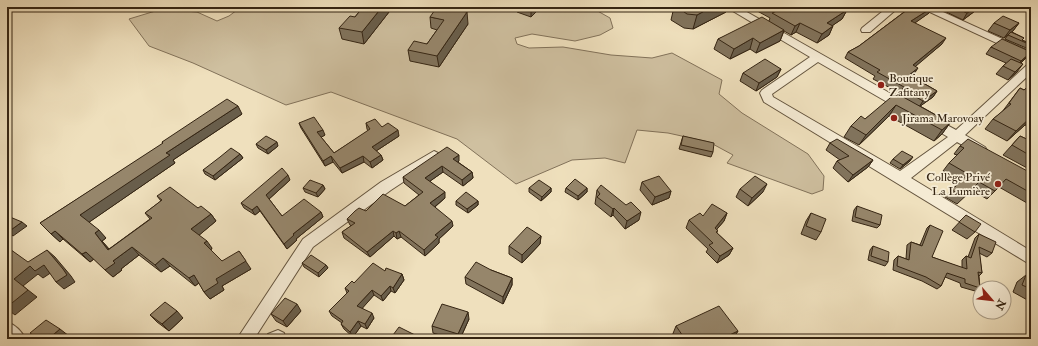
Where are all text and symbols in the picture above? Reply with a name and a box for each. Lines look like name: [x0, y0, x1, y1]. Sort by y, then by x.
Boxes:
place label: Boutique Zafitany: [889, 71, 933, 100]
marker: Boutique Zafitany: [876, 80, 886, 90]
place label: Jirama Marovoay: [901, 111, 984, 126]
marker: Jirama Marovoay: [889, 113, 899, 123]
place label: Collège Privé La Lumière: [926, 170, 991, 199]
marker: Collège Privé La Lumière: [993, 179, 1003, 189]
north arrow: [972, 280, 1012, 320]
text: N: [992, 296, 1009, 313]

